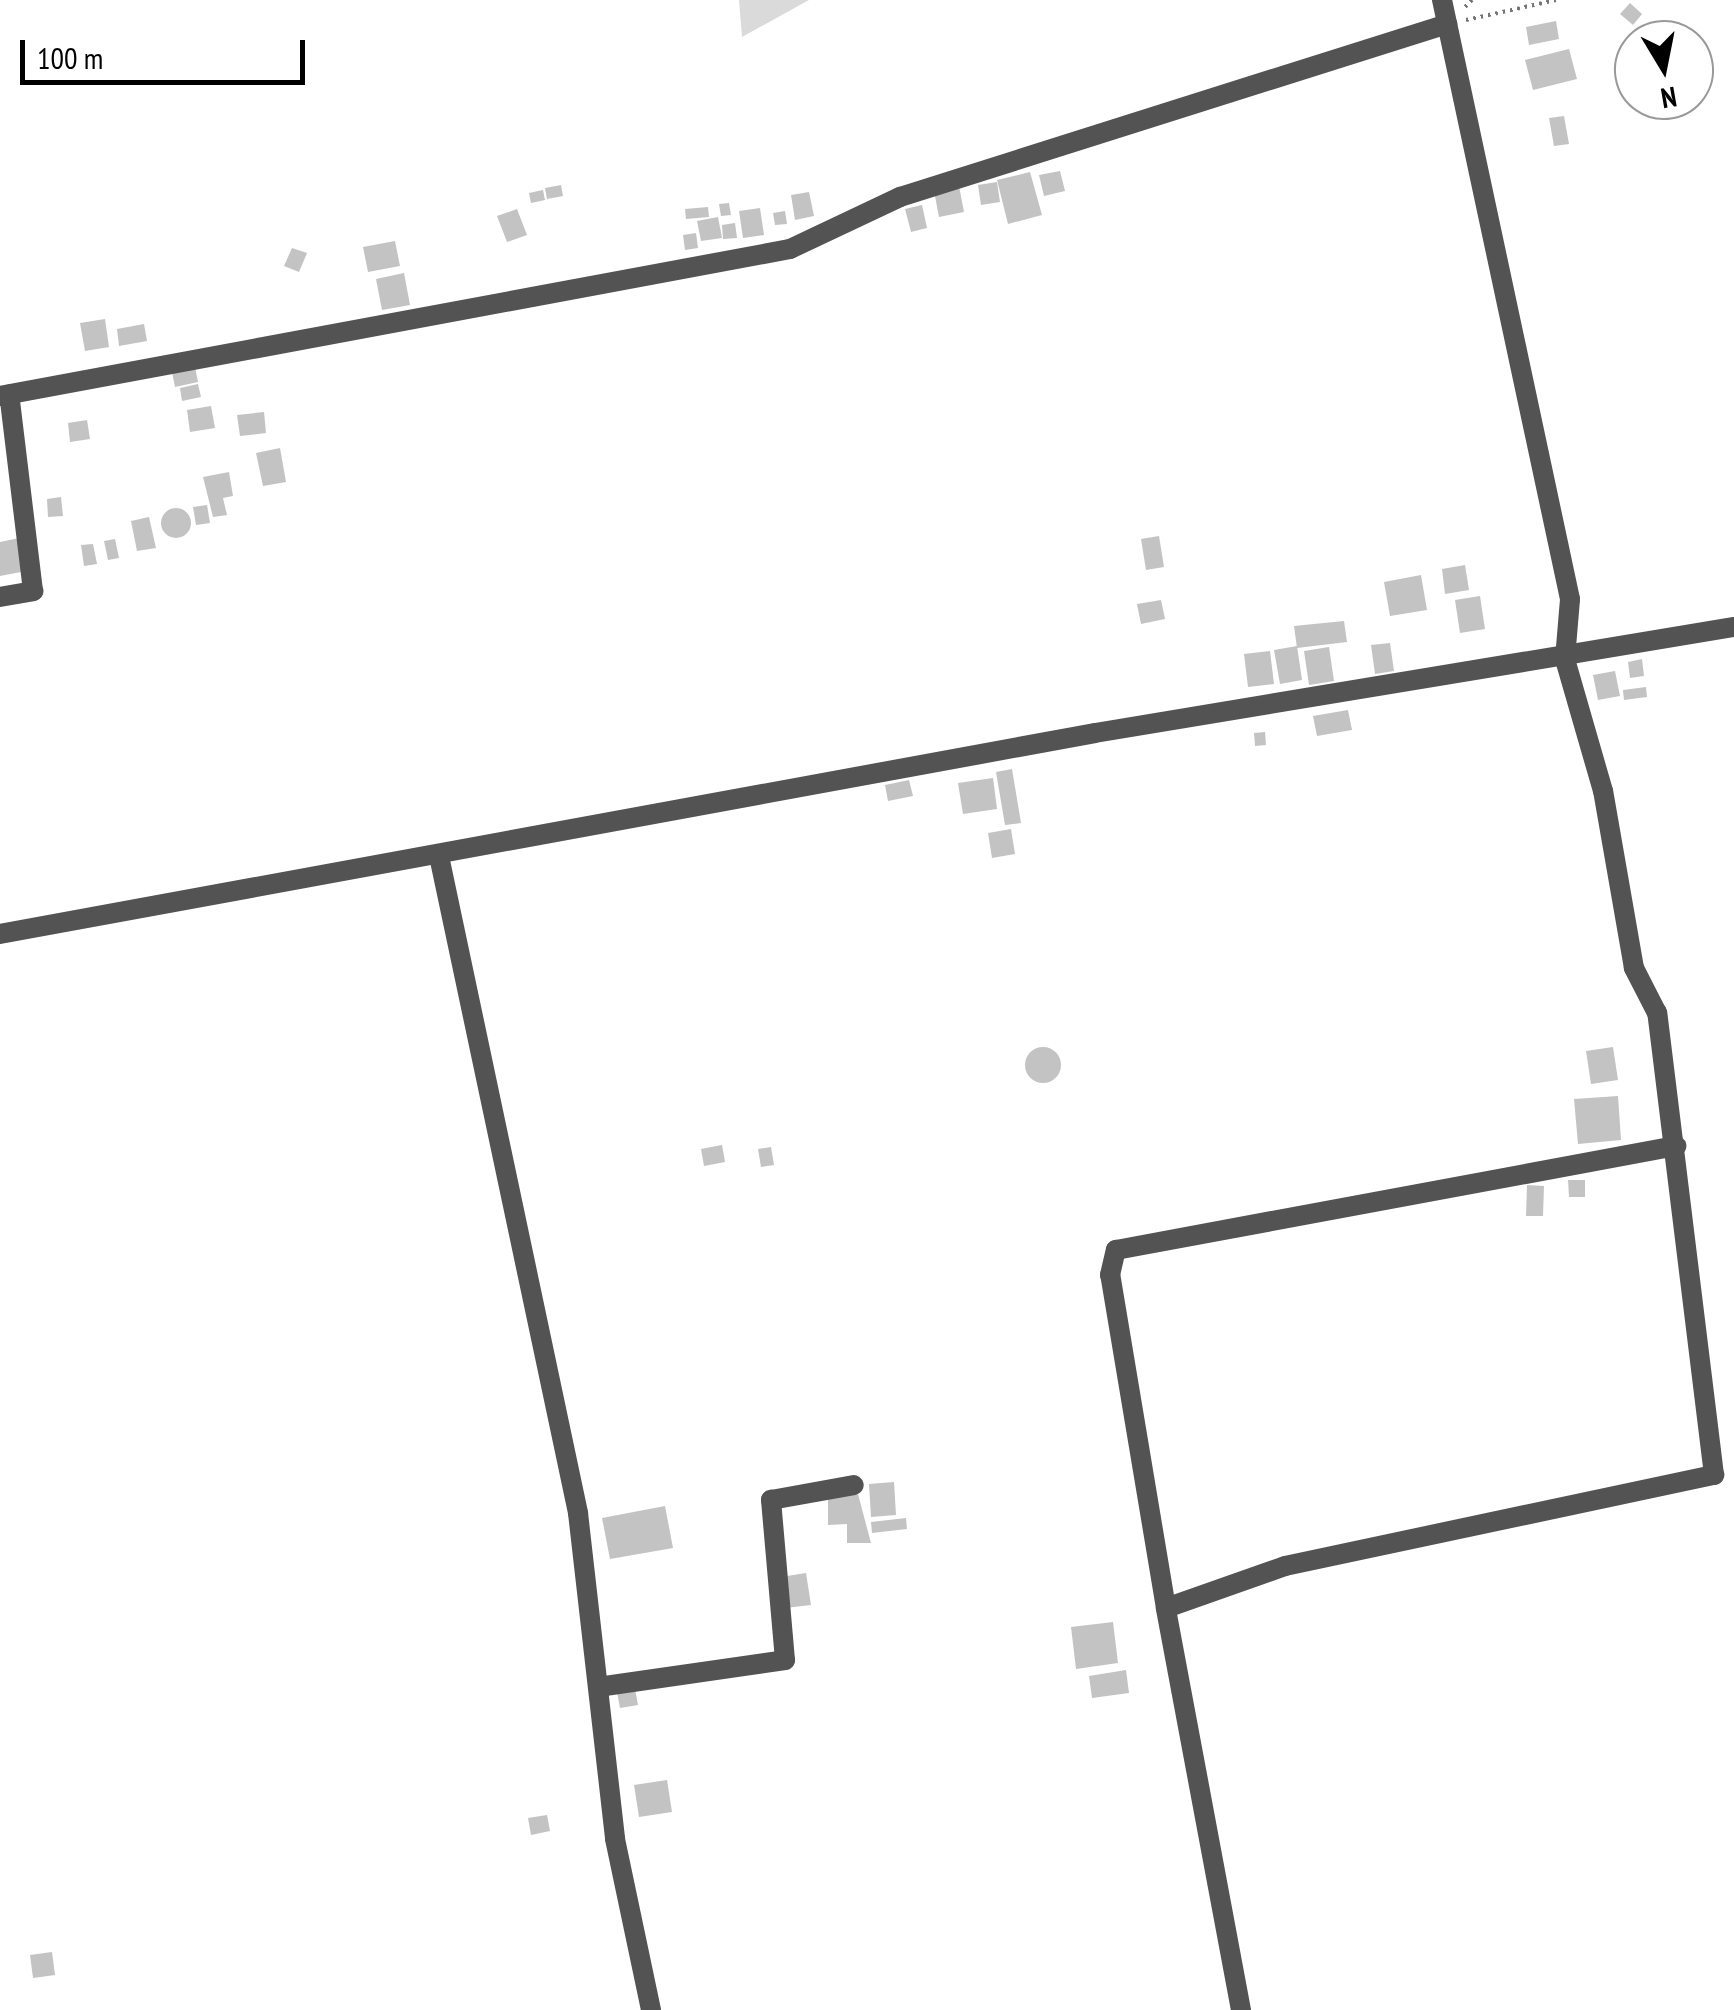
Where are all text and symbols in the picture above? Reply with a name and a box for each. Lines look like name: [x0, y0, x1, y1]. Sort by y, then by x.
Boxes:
scale bar: [25, 20, 310, 82]
north arrow: [1614, 20, 1714, 120]
text: 100 m: [37, 38, 103, 77]
text: N: [1658, 79, 1680, 118]

